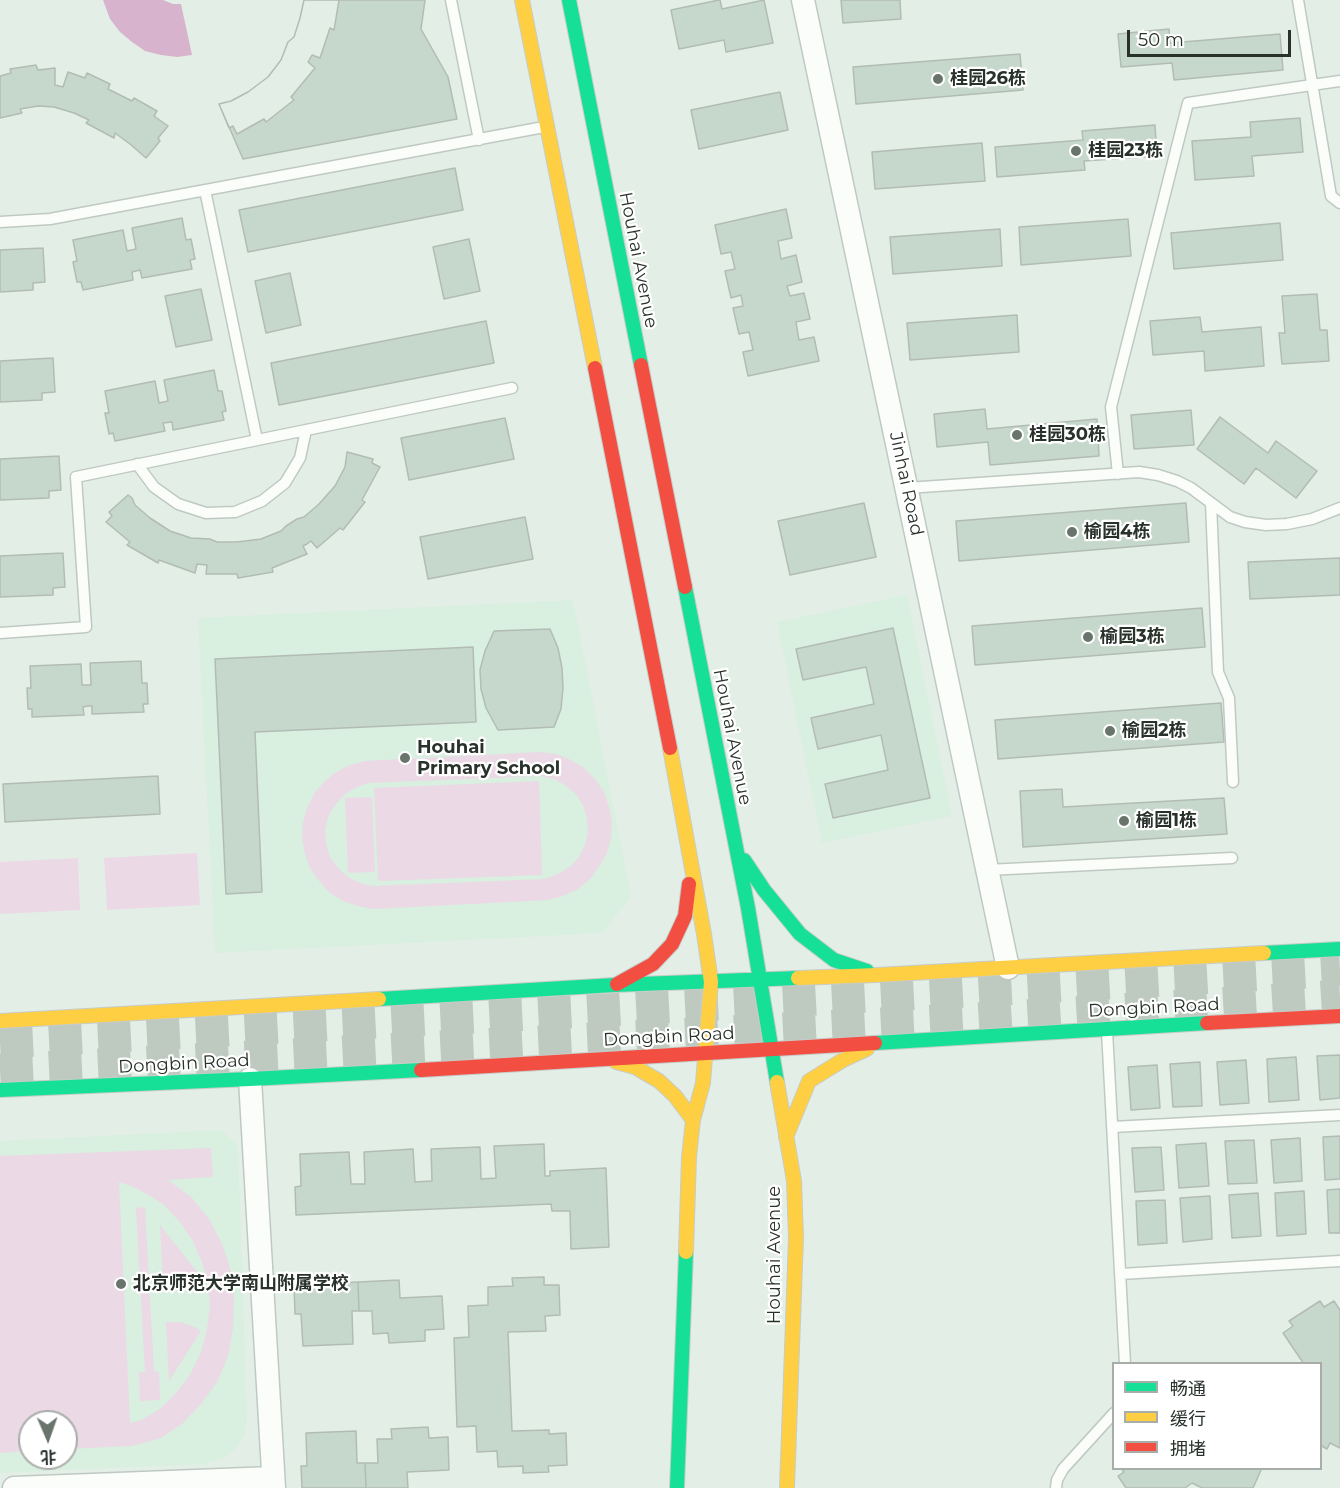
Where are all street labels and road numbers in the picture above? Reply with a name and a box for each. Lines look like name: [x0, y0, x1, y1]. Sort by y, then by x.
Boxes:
street label: Houhai Avenue: [614, 190, 662, 330]
street label: Jinhai Road: [884, 430, 928, 538]
street label: Houhai Avenue: [708, 667, 756, 807]
street label: Dongbin Road: [1088, 994, 1220, 1022]
street label: Dongbin Road: [603, 1023, 735, 1051]
street label: Dongbin Road: [118, 1050, 250, 1078]
street label: Houhai Avenue: [764, 1186, 786, 1324]

